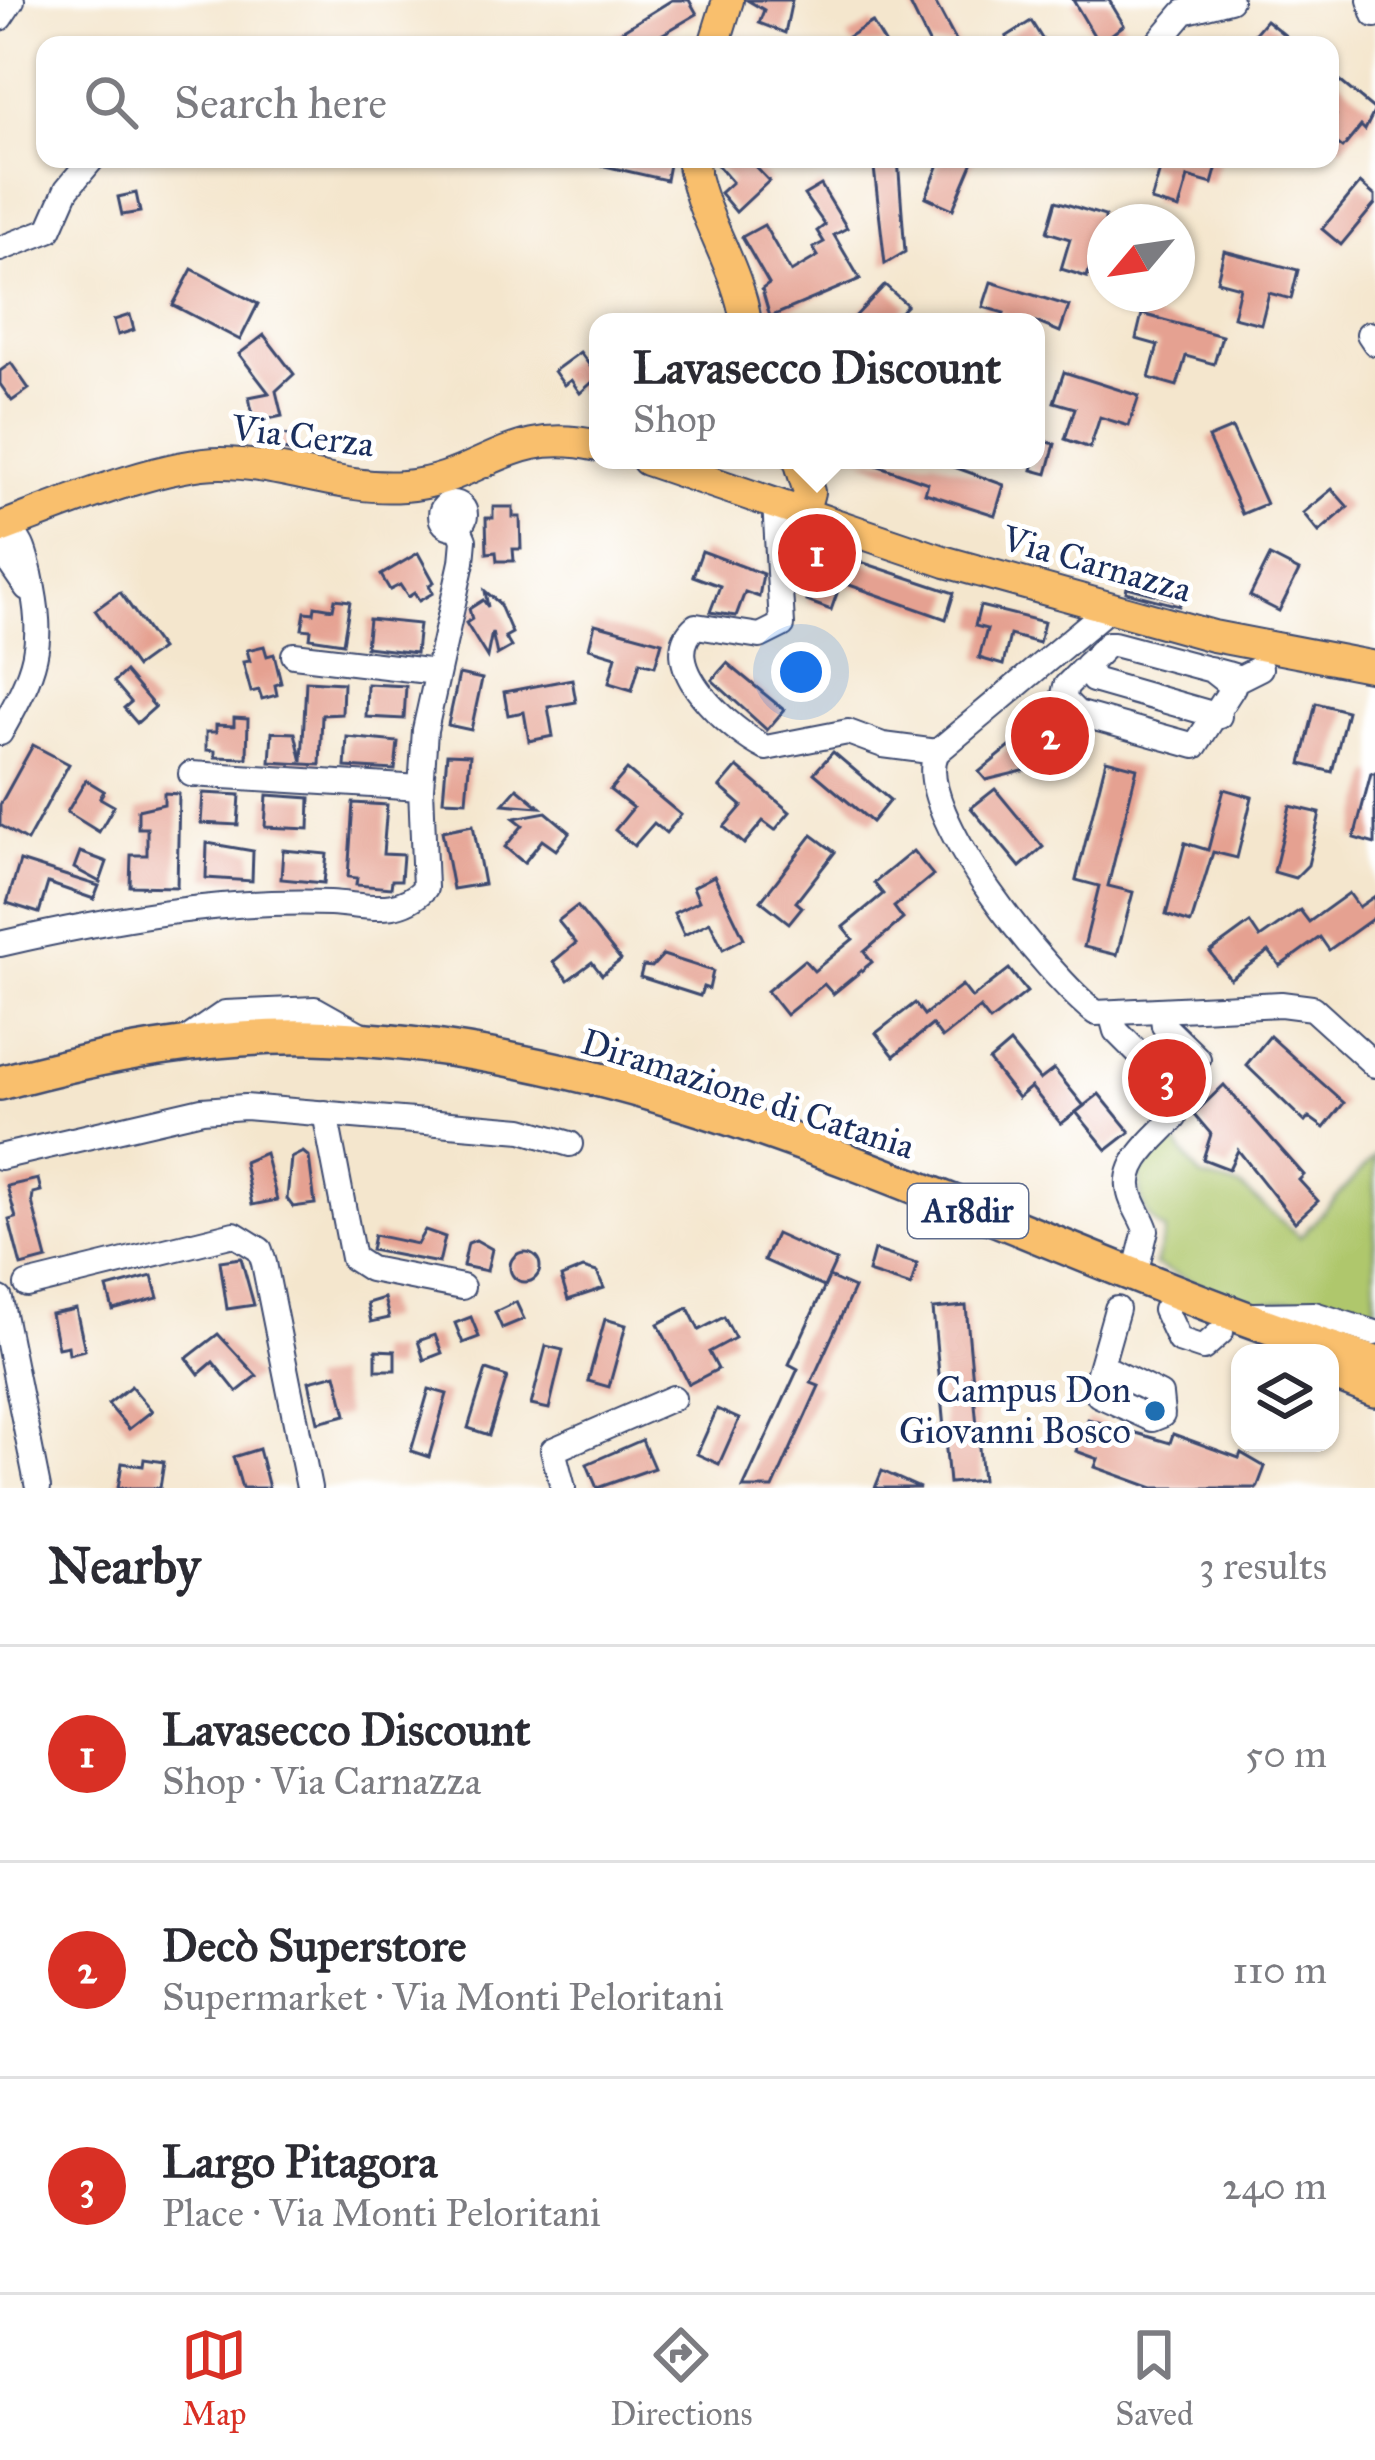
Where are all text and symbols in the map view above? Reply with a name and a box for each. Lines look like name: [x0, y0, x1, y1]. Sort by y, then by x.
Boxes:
search box: [36, 36, 1339, 168]
icon: search: [78, 69, 144, 135]
text: Search here: [174, 75, 387, 130]
north arrow: [1087, 204, 1195, 312]
popup: [589, 313, 1045, 469]
text: Lavasecco Discount: [633, 340, 1001, 395]
text: Shop: [633, 395, 716, 443]
street label: Via Cerza: [228, 405, 377, 467]
pin: 1: [778, 508, 856, 598]
street label: Via Carnazza: [997, 516, 1197, 612]
your location: [771, 642, 831, 702]
pin: 2: [1011, 691, 1089, 781]
street label: Diramazione di Catania: [576, 1019, 921, 1169]
pin: 3: [1128, 1033, 1206, 1123]
road number: A18dir: [908, 1184, 1028, 1238]
map controls: [1231, 1344, 1339, 1452]
button: layers: [1231, 1344, 1339, 1452]
place label: Campus Don Giovanni Bosco: [899, 1368, 1131, 1453]
marker: Campus Don Giovanni Bosco: [1142, 1398, 1168, 1424]
text: Nearby: [48, 1535, 200, 1597]
text: 3 results: [1199, 1542, 1327, 1590]
text: Lavasecco Discount: [162, 1702, 531, 1757]
text: 1: [79, 1730, 95, 1778]
text: 50 m: [1245, 1730, 1327, 1778]
text: Shop · Via Carnazza: [162, 1757, 481, 1805]
text: Decò Superstore: [162, 1918, 466, 1973]
text: 2: [77, 1946, 97, 1994]
text: 110 m: [1232, 1946, 1327, 1994]
text: Supermarket · Via Monti Peloritani: [162, 1973, 724, 2021]
text: Largo Pitagora: [162, 2134, 437, 2189]
text: 3: [79, 2162, 95, 2210]
text: 240 m: [1222, 2162, 1327, 2210]
text: Place · Via Monti Peloritani: [162, 2189, 601, 2237]
tab: Map: [181, 2322, 247, 2434]
tab: Directions: [610, 2322, 752, 2434]
tab: Saved: [1115, 2322, 1194, 2434]

